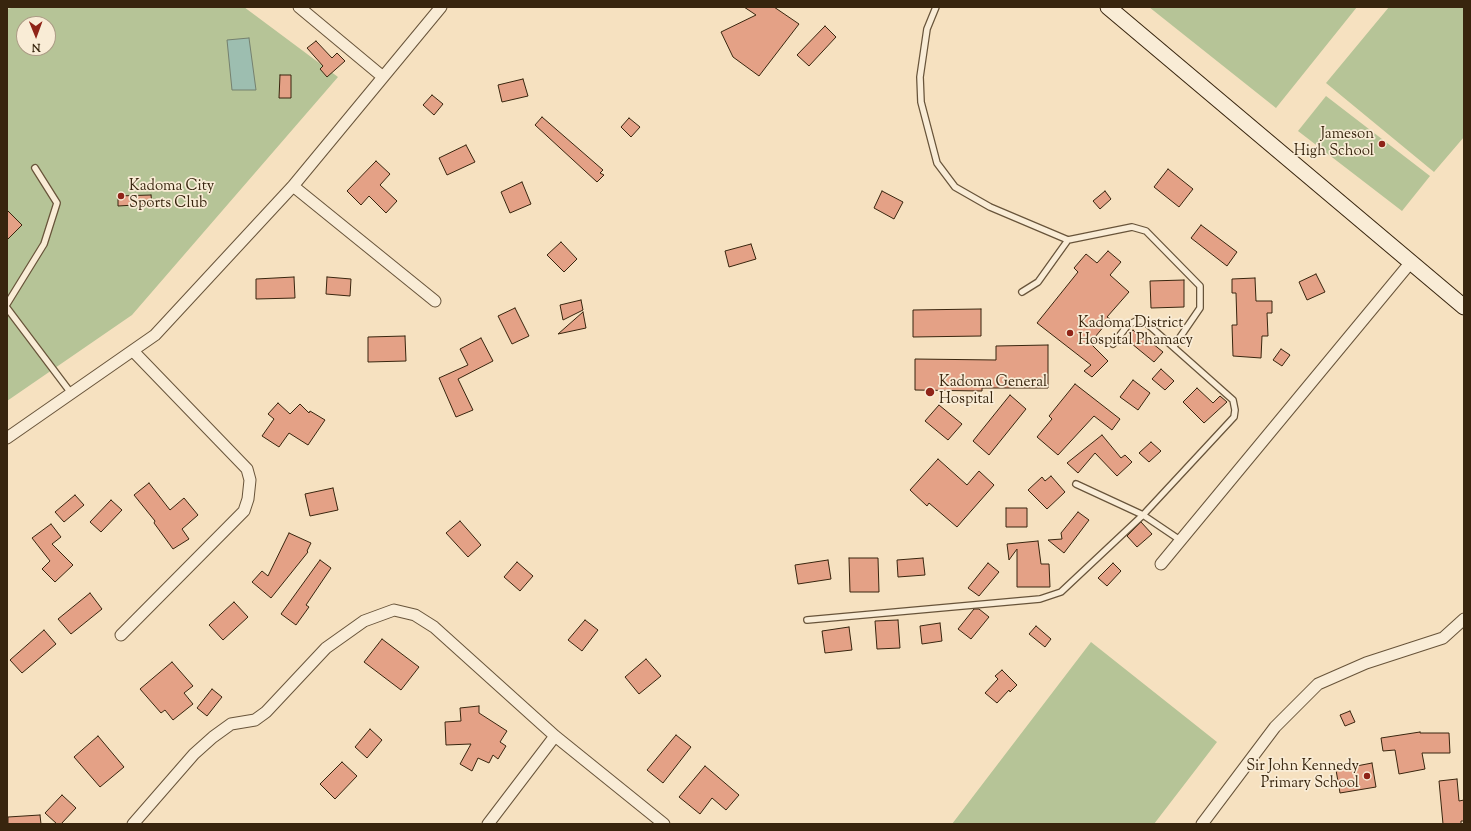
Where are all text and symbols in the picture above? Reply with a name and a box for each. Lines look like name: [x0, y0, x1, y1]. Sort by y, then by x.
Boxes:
north arrow: [16, 16, 56, 56]
text: N: [32, 39, 41, 55]
place label: Jameson High School: [1294, 126, 1374, 161]
marker: Jameson High School: [1377, 139, 1387, 149]
place label: Kadoma City Sports Club: [129, 178, 214, 213]
marker: Kadoma City Sports Club: [116, 191, 126, 201]
place label: Kadoma District Hospital Phamacy: [1078, 315, 1193, 350]
marker: Kadoma District Hospital Phamacy: [1065, 328, 1075, 338]
place label: Kadoma General Hospital: [939, 374, 1047, 409]
marker: Kadoma General Hospital: [924, 386, 936, 398]
place label: Sir John Kennedy Primary School: [1246, 758, 1359, 793]
marker: Sir John Kennedy Primary School: [1362, 771, 1372, 781]

